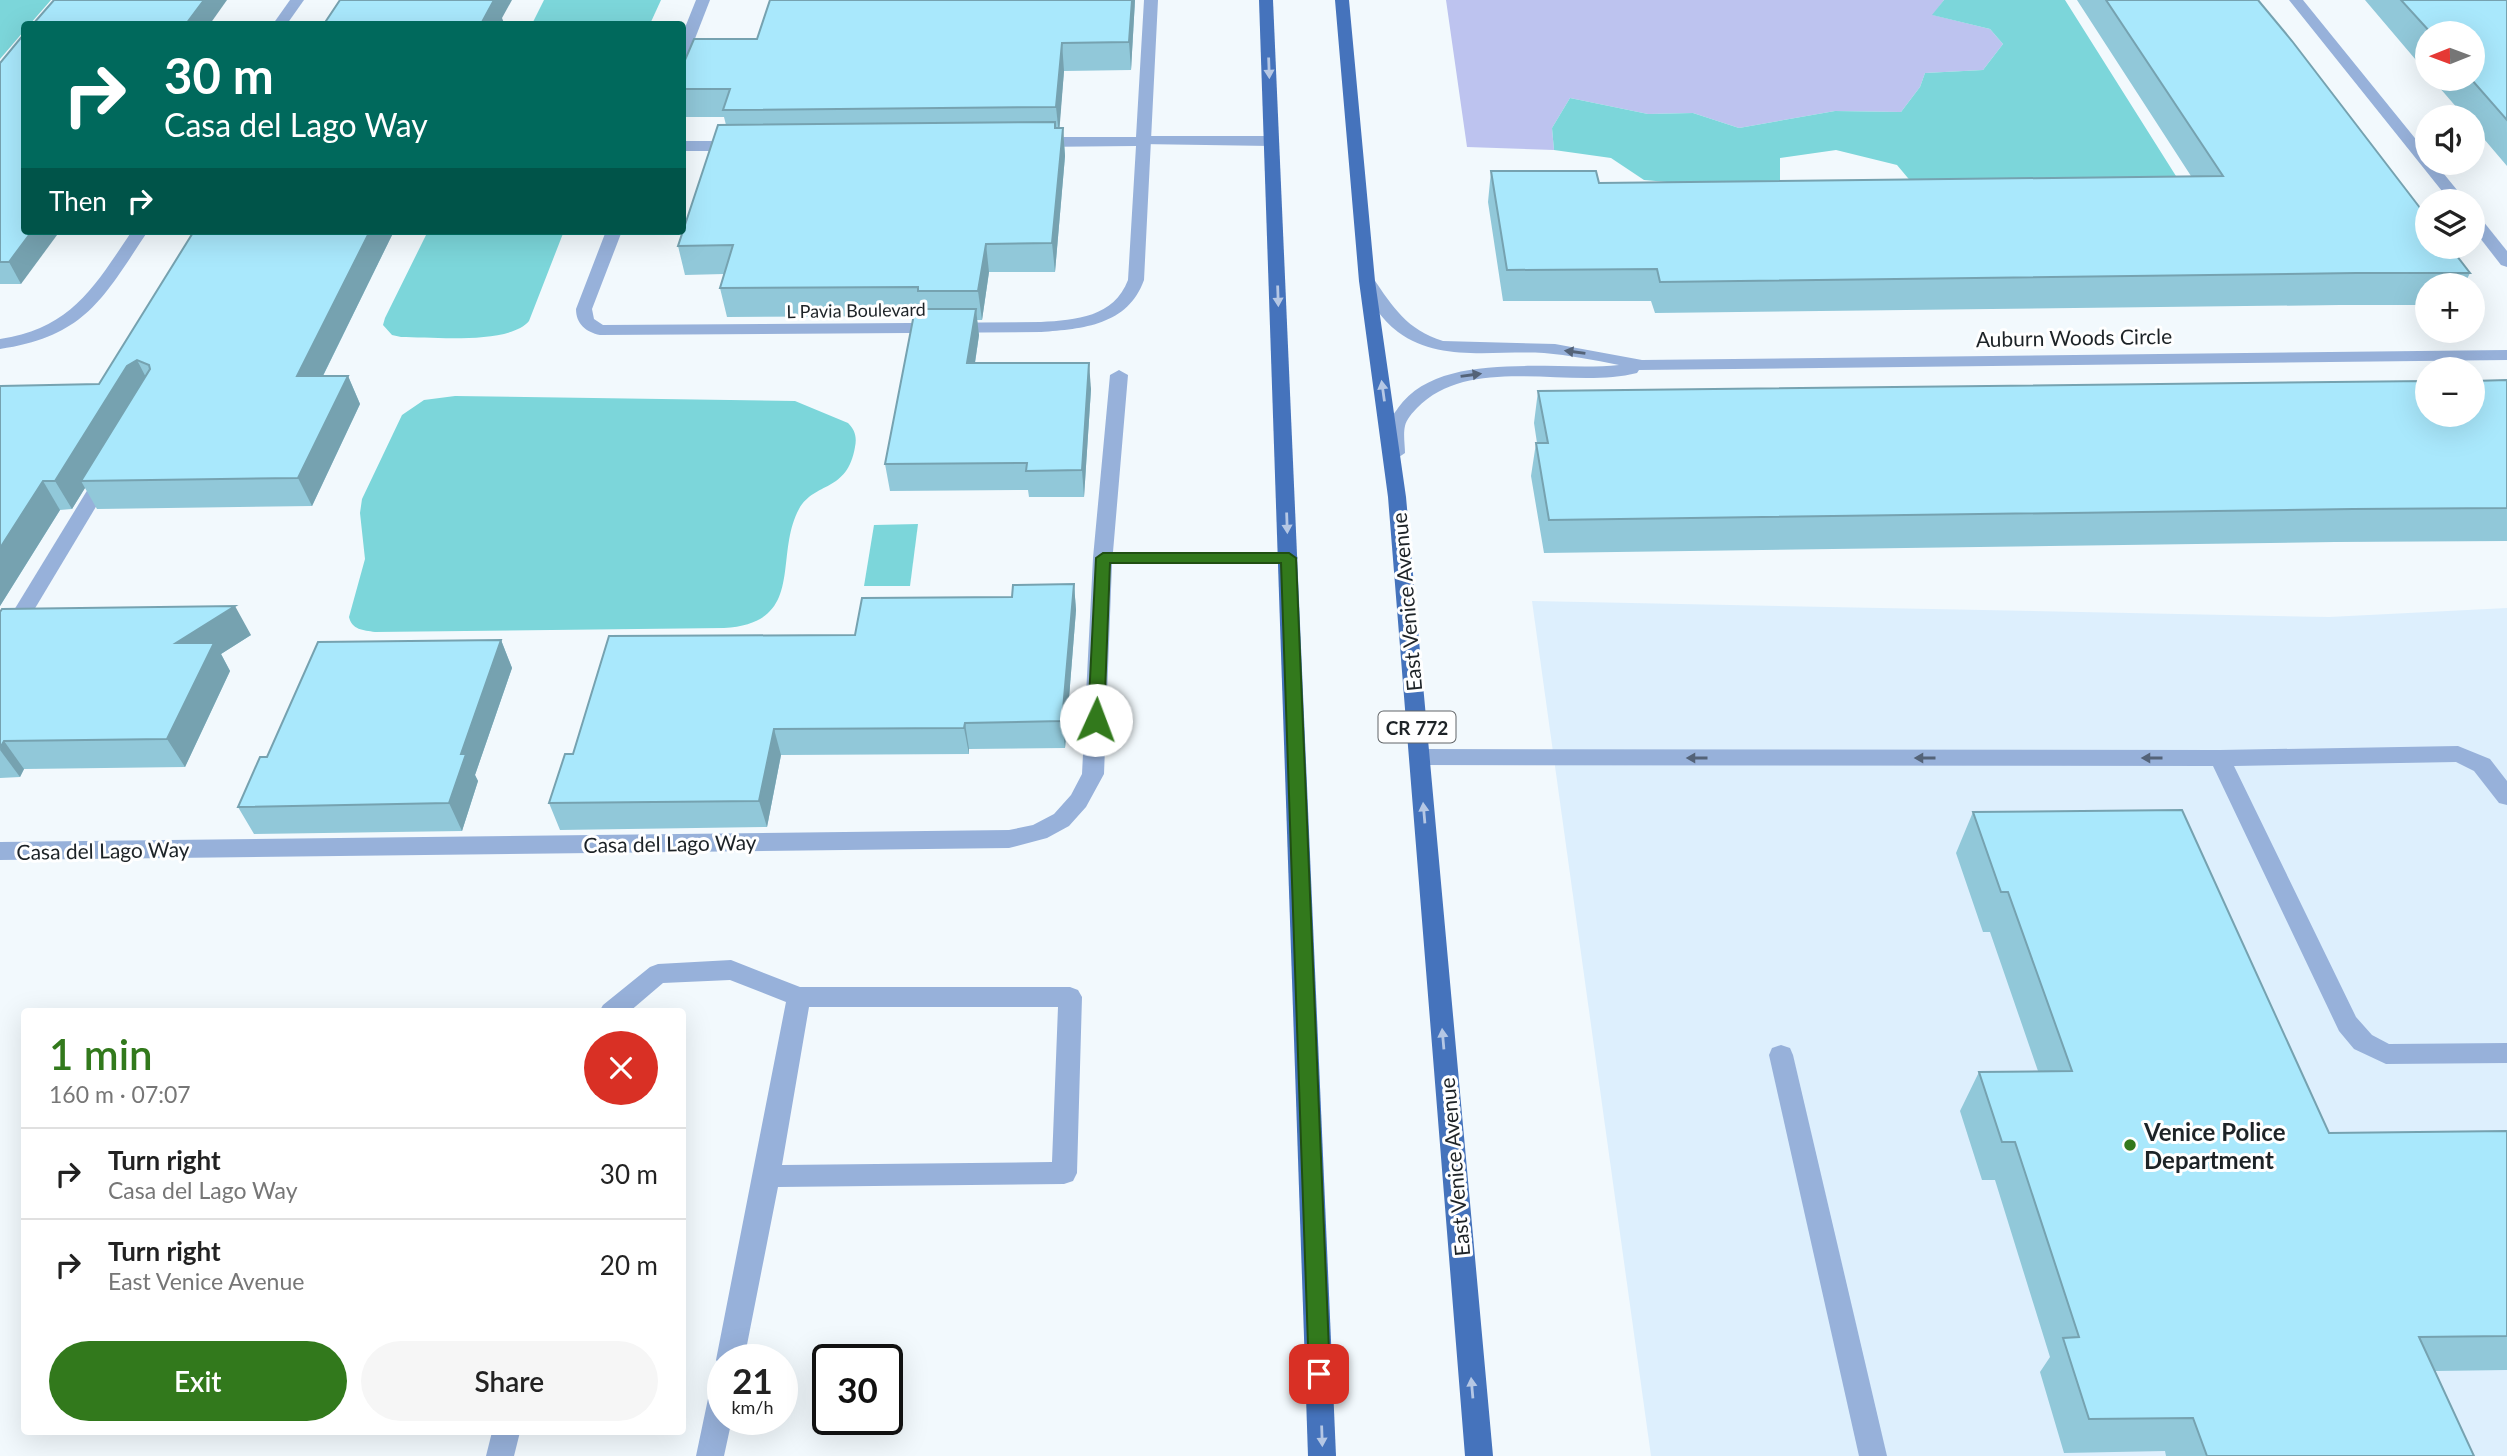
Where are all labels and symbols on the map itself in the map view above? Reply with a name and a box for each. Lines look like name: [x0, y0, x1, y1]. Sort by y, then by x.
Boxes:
north arrow: [2415, 21, 2485, 91]
one-way arrow: [1263, 57, 1274, 79]
one-way arrow: [1272, 285, 1283, 307]
street label: L Pavia Boulevard: [786, 298, 926, 322]
street label: Auburn Woods Circle: [1976, 323, 2172, 351]
one-way arrow: [1564, 346, 1586, 357]
one-way arrow: [1460, 370, 1482, 381]
one-way arrow: [1377, 380, 1388, 402]
one-way arrow: [1282, 512, 1293, 534]
street label: East Venice Avenue: [1386, 512, 1426, 692]
position arrow: [1059, 683, 1133, 757]
road number: CR 772: [1378, 712, 1456, 742]
one-way arrow: [1686, 752, 1708, 764]
one-way arrow: [1913, 752, 1935, 764]
one-way arrow: [2141, 752, 2163, 764]
one-way arrow: [1418, 801, 1429, 823]
street label: Casa del Lago Way: [583, 829, 757, 857]
street label: Casa del Lago Way: [16, 836, 190, 864]
one-way arrow: [1437, 1028, 1448, 1050]
street label: East Venice Avenue: [1434, 1077, 1474, 1257]
place label: Venice Police Department: [2143, 1117, 2286, 1174]
marker: Venice Police Department: [2122, 1137, 2138, 1153]
speed limit sign: 30: [812, 1344, 903, 1435]
pin: [1289, 1344, 1349, 1404]
one-way arrow: [1466, 1377, 1477, 1399]
one-way arrow: [1316, 1425, 1327, 1447]

